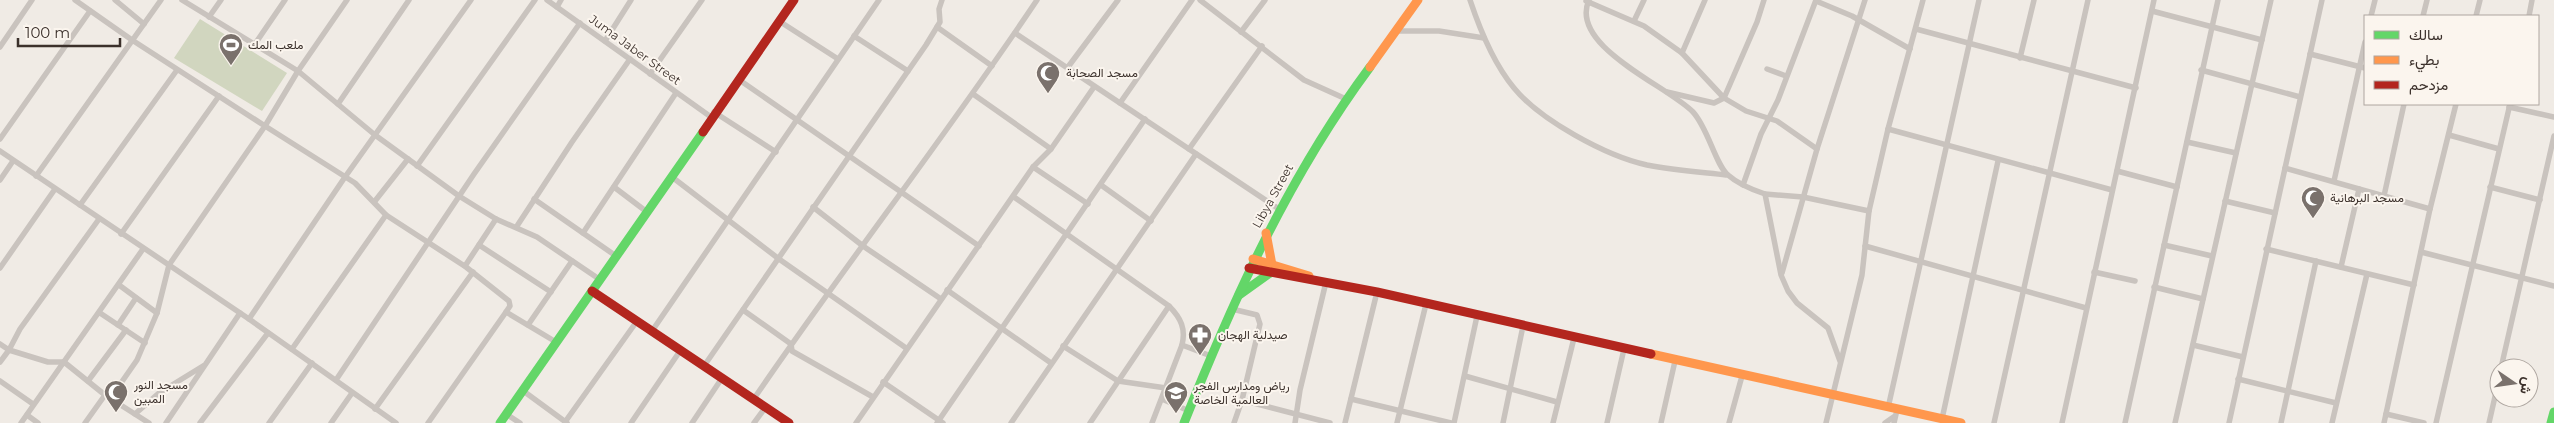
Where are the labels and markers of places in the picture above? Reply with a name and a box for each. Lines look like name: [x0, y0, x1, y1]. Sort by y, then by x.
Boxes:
sports icon: ملعب المك: [218, 32, 244, 66]
place label: ملعب المك: [248, 37, 303, 52]
mosque icon: مسجد الصحابة: [1035, 60, 1061, 94]
place label: مسجد الصحابة: [1066, 65, 1138, 80]
mosque icon: مسجد البرهانية: [2300, 185, 2326, 219]
place label: مسجد البرهانية: [2330, 190, 2404, 206]
pharmacy icon: صيدلية الهجان: [1187, 322, 1213, 356]
place label: صيدلية الهجان: [1218, 327, 1288, 343]
place label: مسجد النور المبين: [133, 377, 188, 407]
place label: رياض ومدارس الفجر العالمية الخاصة: [1193, 378, 1290, 407]
mosque icon: مسجد النور المبين: [103, 379, 129, 413]
school or university icon: رياض ومدارس الفجر العالمية الخاصة: [1163, 380, 1189, 414]

